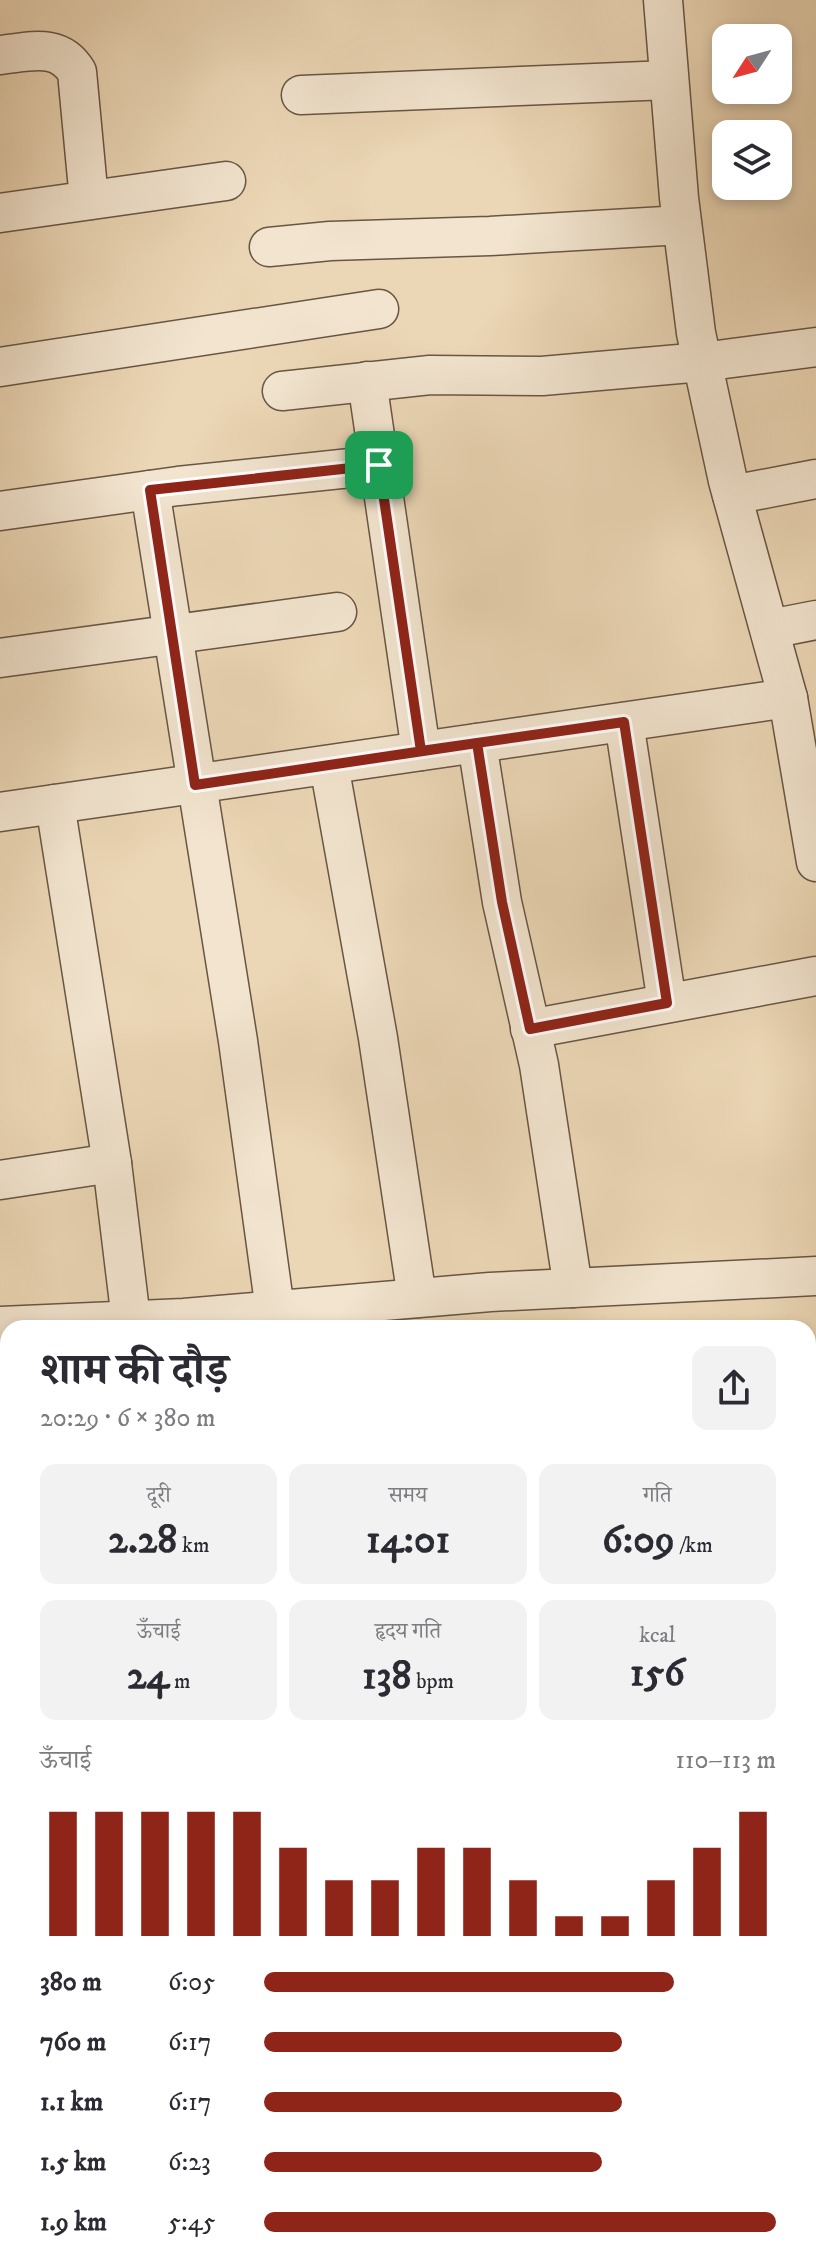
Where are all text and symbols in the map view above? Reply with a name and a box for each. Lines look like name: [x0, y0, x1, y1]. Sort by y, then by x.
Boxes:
north arrow: [712, 24, 792, 104]
map controls: [712, 24, 792, 200]
button: layers: [712, 120, 792, 200]
pin: [345, 431, 413, 499]
icon: arrive: [357, 443, 401, 487]
text: शाम की दौड़: [40, 1344, 228, 1399]
button: share: [692, 1346, 776, 1430]
text: 20:29 · 6 × 380 m: [40, 1402, 216, 1435]
text: दूरी: [147, 1482, 171, 1509]
text: समय: [389, 1482, 427, 1509]
text: गति: [643, 1482, 672, 1509]
text: 2.28: [108, 1516, 177, 1566]
text: 14:01: [366, 1516, 450, 1566]
text: 6:09: [602, 1516, 675, 1566]
text: km: [177, 1532, 209, 1559]
text: /km: [675, 1532, 713, 1559]
text: ऊँचाई: [137, 1618, 180, 1645]
text: हृदय गति: [375, 1618, 441, 1645]
text: kcal: [639, 1622, 675, 1649]
text: 156: [630, 1649, 685, 1699]
text: 24: [127, 1652, 169, 1702]
text: 138: [362, 1652, 412, 1702]
text: m: [169, 1668, 191, 1695]
text: bpm: [412, 1668, 454, 1695]
text: ऊँचाई: [40, 1744, 91, 1777]
text: 110–113 m: [675, 1744, 776, 1777]
text: 380 m: [40, 1966, 102, 1999]
text: 6:05: [168, 1966, 215, 1999]
text: 760 m: [40, 2026, 106, 2059]
text: 6:17: [168, 2026, 212, 2059]
text: 1.1 km: [40, 2086, 103, 2119]
text: 6:17: [168, 2086, 212, 2119]
text: 1.5 km: [40, 2146, 106, 2179]
text: 6:23: [168, 2146, 211, 2179]
text: 1.9 km: [40, 2206, 107, 2239]
text: 5:45: [168, 2206, 215, 2239]

